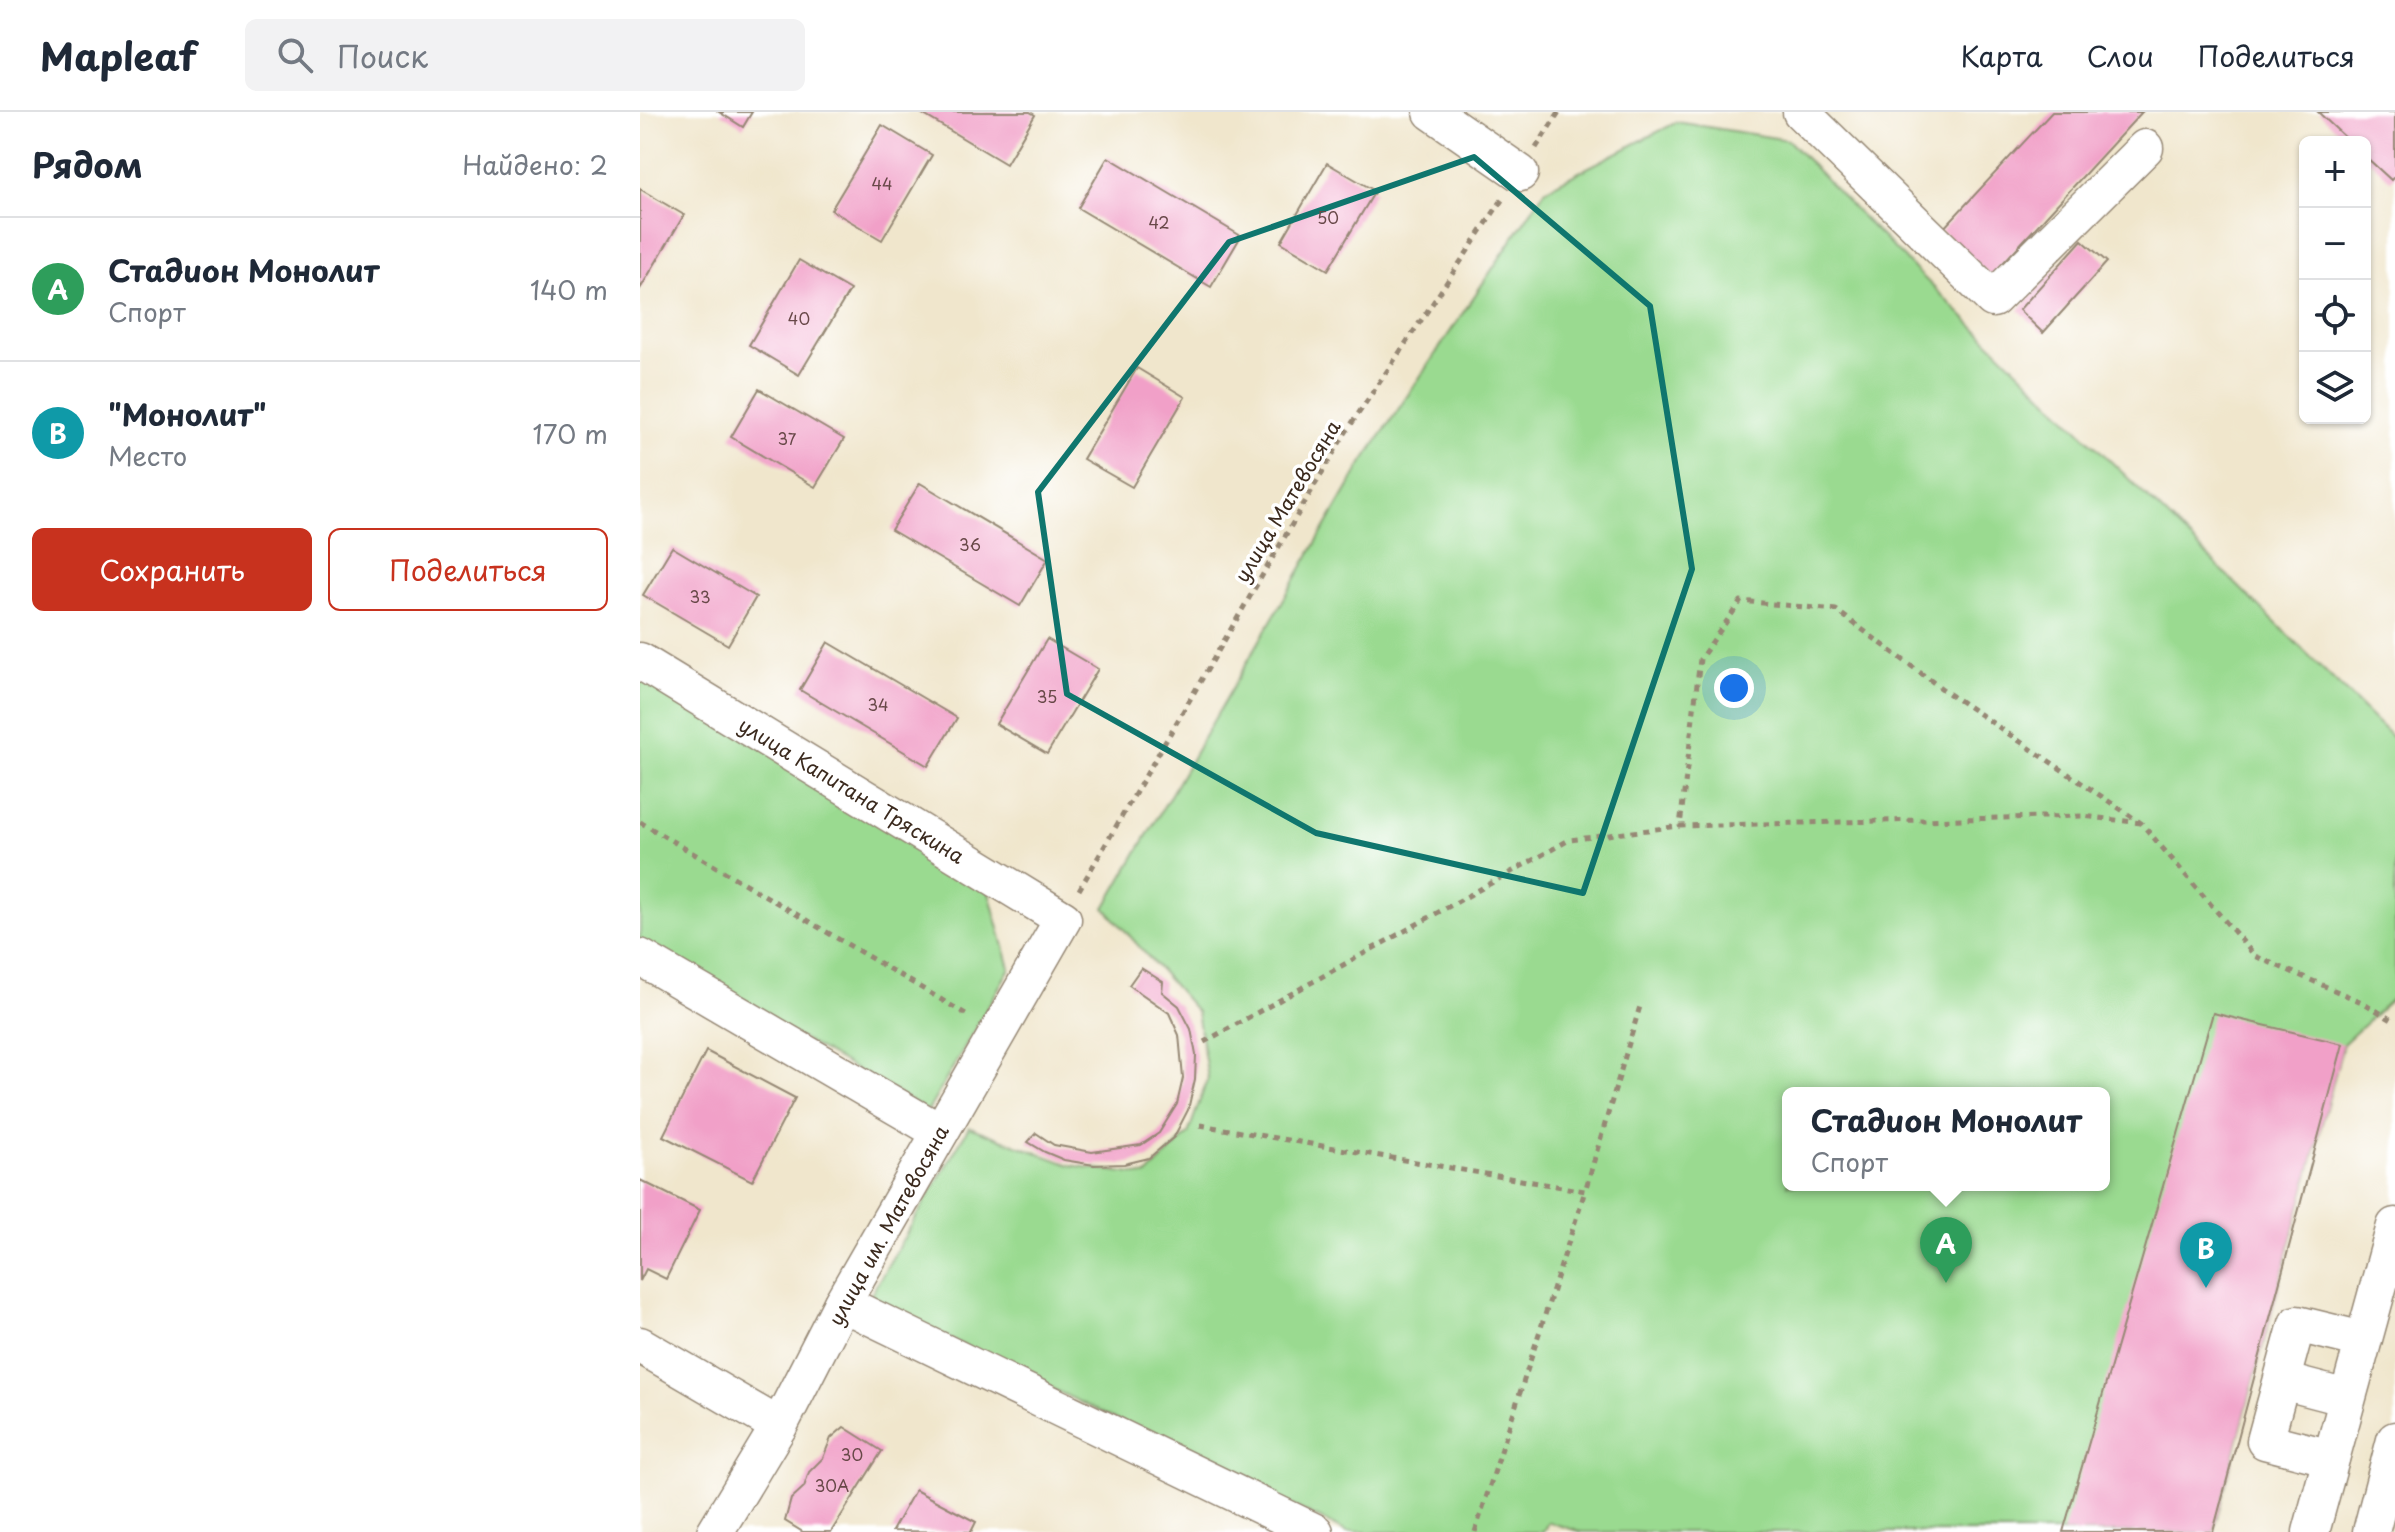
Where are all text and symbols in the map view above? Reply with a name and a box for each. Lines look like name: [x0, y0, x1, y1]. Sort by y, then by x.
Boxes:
search box: [245, 19, 805, 91]
text: Mapleaf: [40, 27, 197, 84]
icon: search: [273, 33, 317, 77]
text: Поиск: [337, 33, 428, 78]
text: Карта: [1960, 34, 2043, 77]
text: Слои: [2087, 34, 2154, 77]
text: Поделиться: [2198, 34, 2355, 77]
map controls: [2299, 136, 2371, 424]
button: +: [2299, 136, 2371, 208]
text: Рядом: [32, 138, 143, 190]
text: Найдено: 2: [462, 145, 608, 184]
house number: 44: [871, 171, 893, 195]
house number: 50: [1317, 205, 1339, 229]
button: −: [2299, 208, 2371, 280]
house number: 42: [1148, 210, 1170, 234]
text: Стадион Монолит: [108, 247, 379, 292]
text: A: [48, 270, 68, 309]
text: 140 m: [530, 270, 608, 309]
button: locate: [2299, 280, 2371, 352]
text: Спорт: [108, 292, 186, 331]
house number: 40: [788, 306, 810, 330]
button: layers: [2299, 352, 2371, 424]
text: "Монолит": [108, 391, 267, 436]
text: B: [49, 414, 67, 453]
text: 170 m: [533, 414, 608, 453]
street label: улица Матевосяна: [1227, 414, 1348, 588]
house number: 37: [778, 426, 797, 450]
text: Место: [108, 436, 187, 475]
button: Сохранить: [32, 528, 312, 611]
button: Поделиться: [328, 528, 608, 611]
house number: 36: [959, 532, 981, 556]
house number: 33: [689, 584, 711, 608]
your location: [1714, 668, 1754, 708]
house number: 35: [1037, 684, 1057, 708]
house number: 34: [867, 692, 889, 716]
street label: улица Капитана Тряскина: [733, 710, 971, 871]
popup: [1782, 1087, 2110, 1191]
text: Стадион Монолит: [1810, 1097, 2082, 1142]
street label: улица им. Матевосяна: [820, 1119, 956, 1331]
text: Спорт: [1810, 1142, 1888, 1181]
pin: A: [1920, 1217, 1972, 1283]
pin: B: [2180, 1222, 2232, 1288]
house number: 30: [841, 1442, 863, 1466]
house number: 30А: [815, 1473, 849, 1497]

